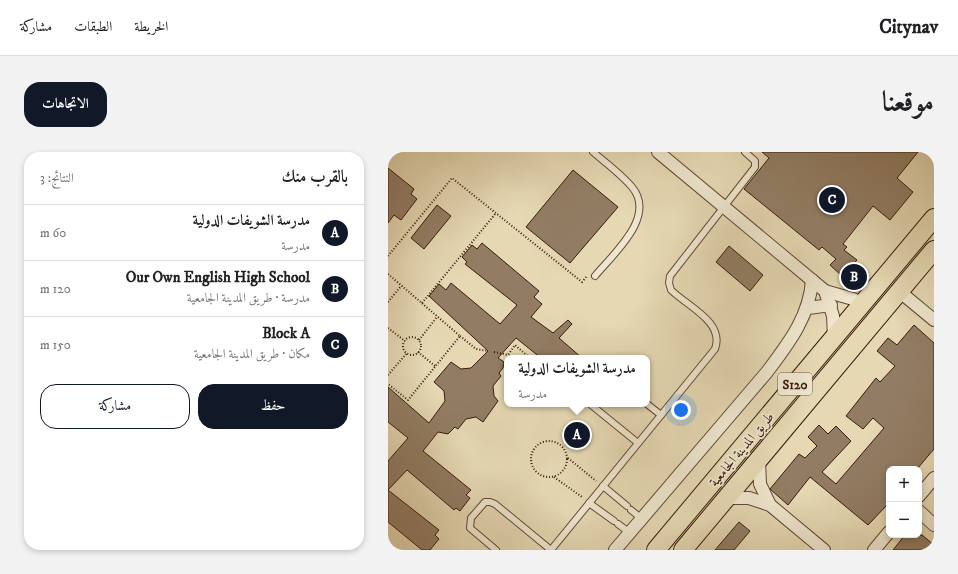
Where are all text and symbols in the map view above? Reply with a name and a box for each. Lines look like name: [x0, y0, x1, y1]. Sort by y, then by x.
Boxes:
text: Citynav: [879, 16, 938, 39]
text: مشاركة: [20, 18, 52, 36]
text: الطبقات: [74, 18, 112, 36]
text: الخريطة: [134, 18, 168, 36]
button: الاتجاهات: [24, 82, 107, 127]
text: موقعنا: [882, 85, 934, 120]
text: بالقرب منك: [282, 166, 348, 188]
text: النتائج: 3: [40, 170, 74, 186]
pin: C: [819, 185, 845, 215]
text: مدرسة الشويفات الدولية: [193, 211, 310, 230]
text: 60 m: [40, 225, 66, 241]
text: A: [331, 225, 339, 241]
text: مدرسة: [281, 238, 310, 254]
pin: B: [841, 262, 867, 292]
text: Our Own English High School: [126, 268, 310, 287]
text: 120 m: [40, 281, 71, 297]
text: B: [331, 281, 339, 297]
text: مدرسة · طريق المدينة الجامعية: [187, 290, 310, 306]
text: Block A: [262, 324, 310, 343]
text: 150 m: [40, 337, 71, 353]
text: C: [331, 337, 339, 353]
text: مكان · طريق المدينة الجامعية: [194, 346, 310, 362]
popup: [504, 355, 650, 407]
text: مدرسة الشويفات الدولية: [518, 359, 636, 378]
road number: S120: [778, 373, 812, 395]
button: مشاركة: [40, 384, 190, 429]
button: حفظ: [198, 384, 348, 429]
text: مدرسة: [518, 386, 547, 402]
your location: [671, 400, 691, 420]
street label: طريق المدينة الجامعية: [705, 408, 778, 491]
pin: A: [564, 420, 590, 450]
map controls: [886, 466, 922, 538]
button: +: [886, 466, 922, 502]
button: −: [886, 502, 922, 538]

